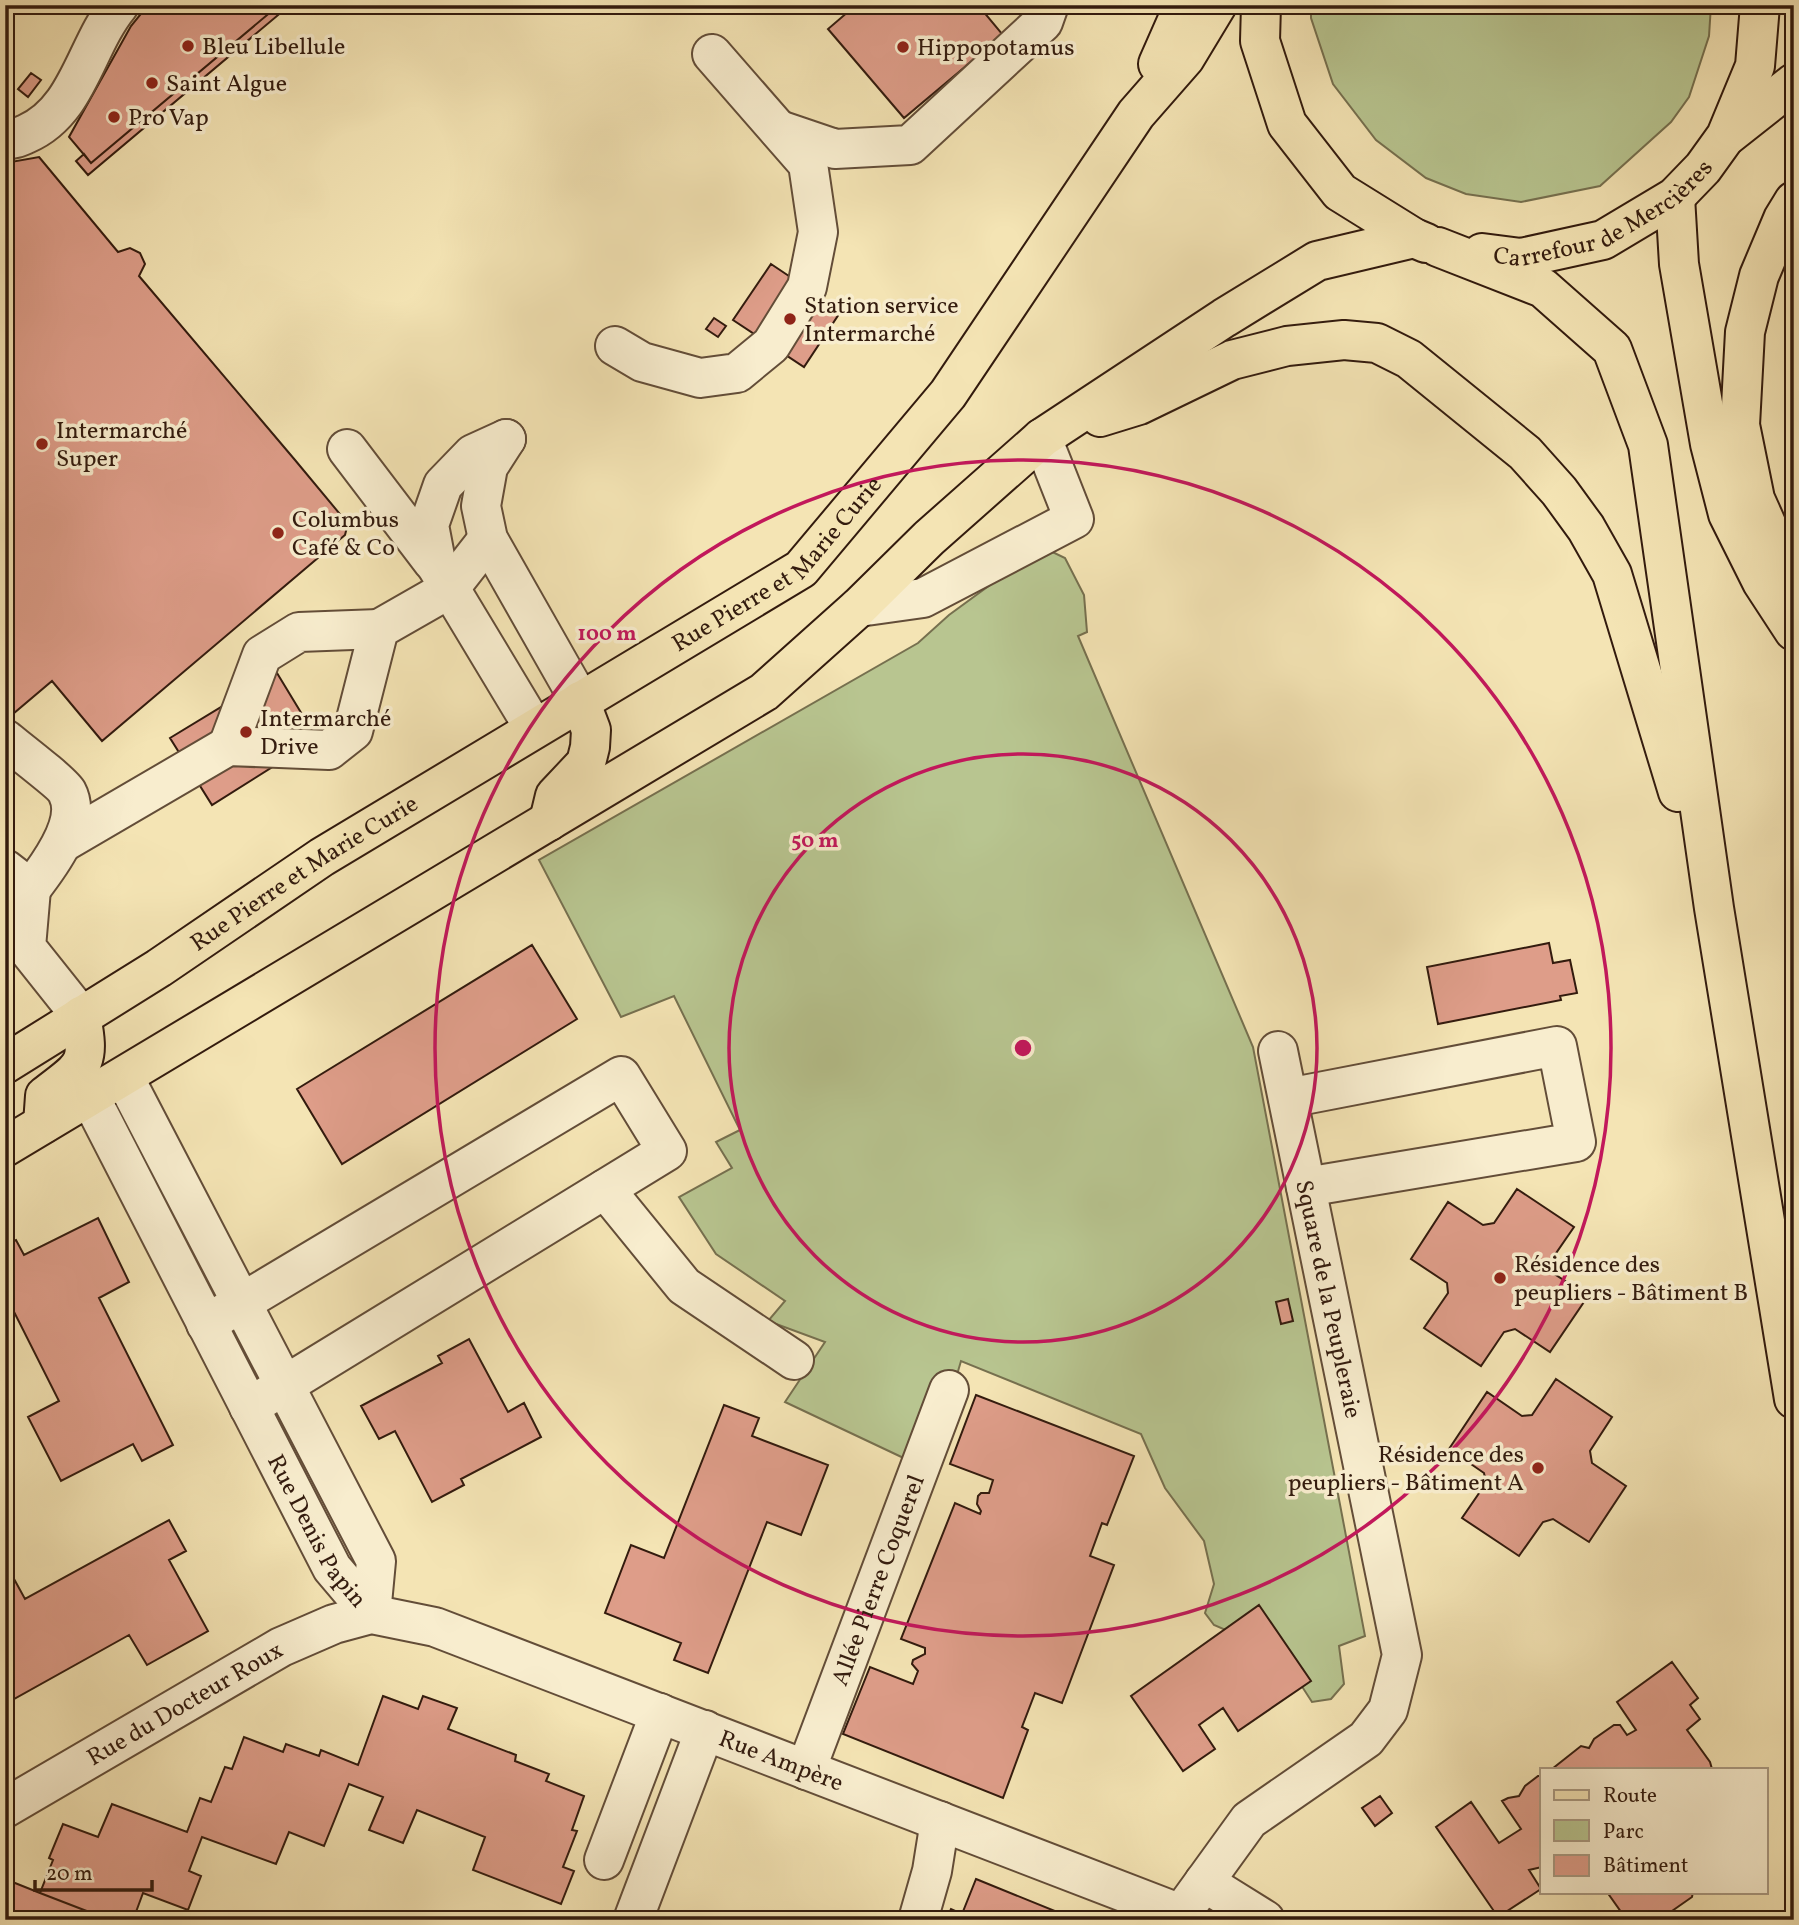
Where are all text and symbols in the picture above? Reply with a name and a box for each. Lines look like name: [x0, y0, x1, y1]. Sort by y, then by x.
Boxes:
place label: Bleu Libellule: [202, 31, 345, 65]
place label: Hippopotamus: [917, 32, 1075, 66]
marker: Bleu Libellule: [180, 38, 196, 54]
marker: Hippopotamus: [895, 39, 911, 55]
place label: Saint Algue: [166, 68, 287, 102]
marker: Saint Algue: [144, 75, 160, 91]
place label: Pro Vap: [128, 102, 209, 136]
marker: Pro Vap: [106, 109, 122, 125]
street label: Carrefour de Mercières: [1491, 154, 1722, 277]
place label: Station service Intermarché: [804, 290, 959, 352]
marker: Station service Intermarché: [782, 311, 798, 327]
place label: Intermarché Super: [56, 415, 188, 477]
marker: Intermarché Super: [34, 436, 50, 452]
street label: Rue Pierre et Marie Curie: [666, 470, 891, 662]
place label: Columbus Café & Co: [292, 504, 399, 566]
marker: Columbus Café & Co: [270, 525, 286, 541]
text: 100 m: [577, 620, 637, 649]
place label: Intermarché Drive: [260, 703, 392, 765]
marker: Intermarché Drive: [238, 724, 254, 740]
street label: Rue Pierre et Marie Curie: [184, 788, 425, 961]
text: 50 m: [791, 827, 839, 856]
centre of rings: [1011, 1036, 1035, 1060]
street label: Square de la Peupleraie: [1285, 1177, 1369, 1422]
place label: Résidence des peupliers - Bâtiment B: [1514, 1249, 1748, 1311]
marker: Résidence des peupliers - Bâtiment B: [1492, 1270, 1508, 1286]
place label: Résidence des peupliers - Bâtiment A: [1288, 1439, 1524, 1501]
street label: Rue Denis Papin: [258, 1449, 374, 1616]
marker: Résidence des peupliers - Bâtiment A: [1530, 1460, 1546, 1476]
street label: Allée Pierre Coquerel: [824, 1470, 935, 1691]
street label: Rue du Docteur Roux: [81, 1634, 290, 1776]
street label: Rue Ampère: [713, 1723, 848, 1801]
legend: [1540, 1768, 1768, 1894]
text: Route: [1603, 1782, 1657, 1811]
text: Parc: [1603, 1818, 1644, 1847]
scale bar: [35, 1848, 152, 1892]
text: Bâtiment: [1603, 1852, 1688, 1881]
text: 20 m: [46, 1860, 92, 1889]

